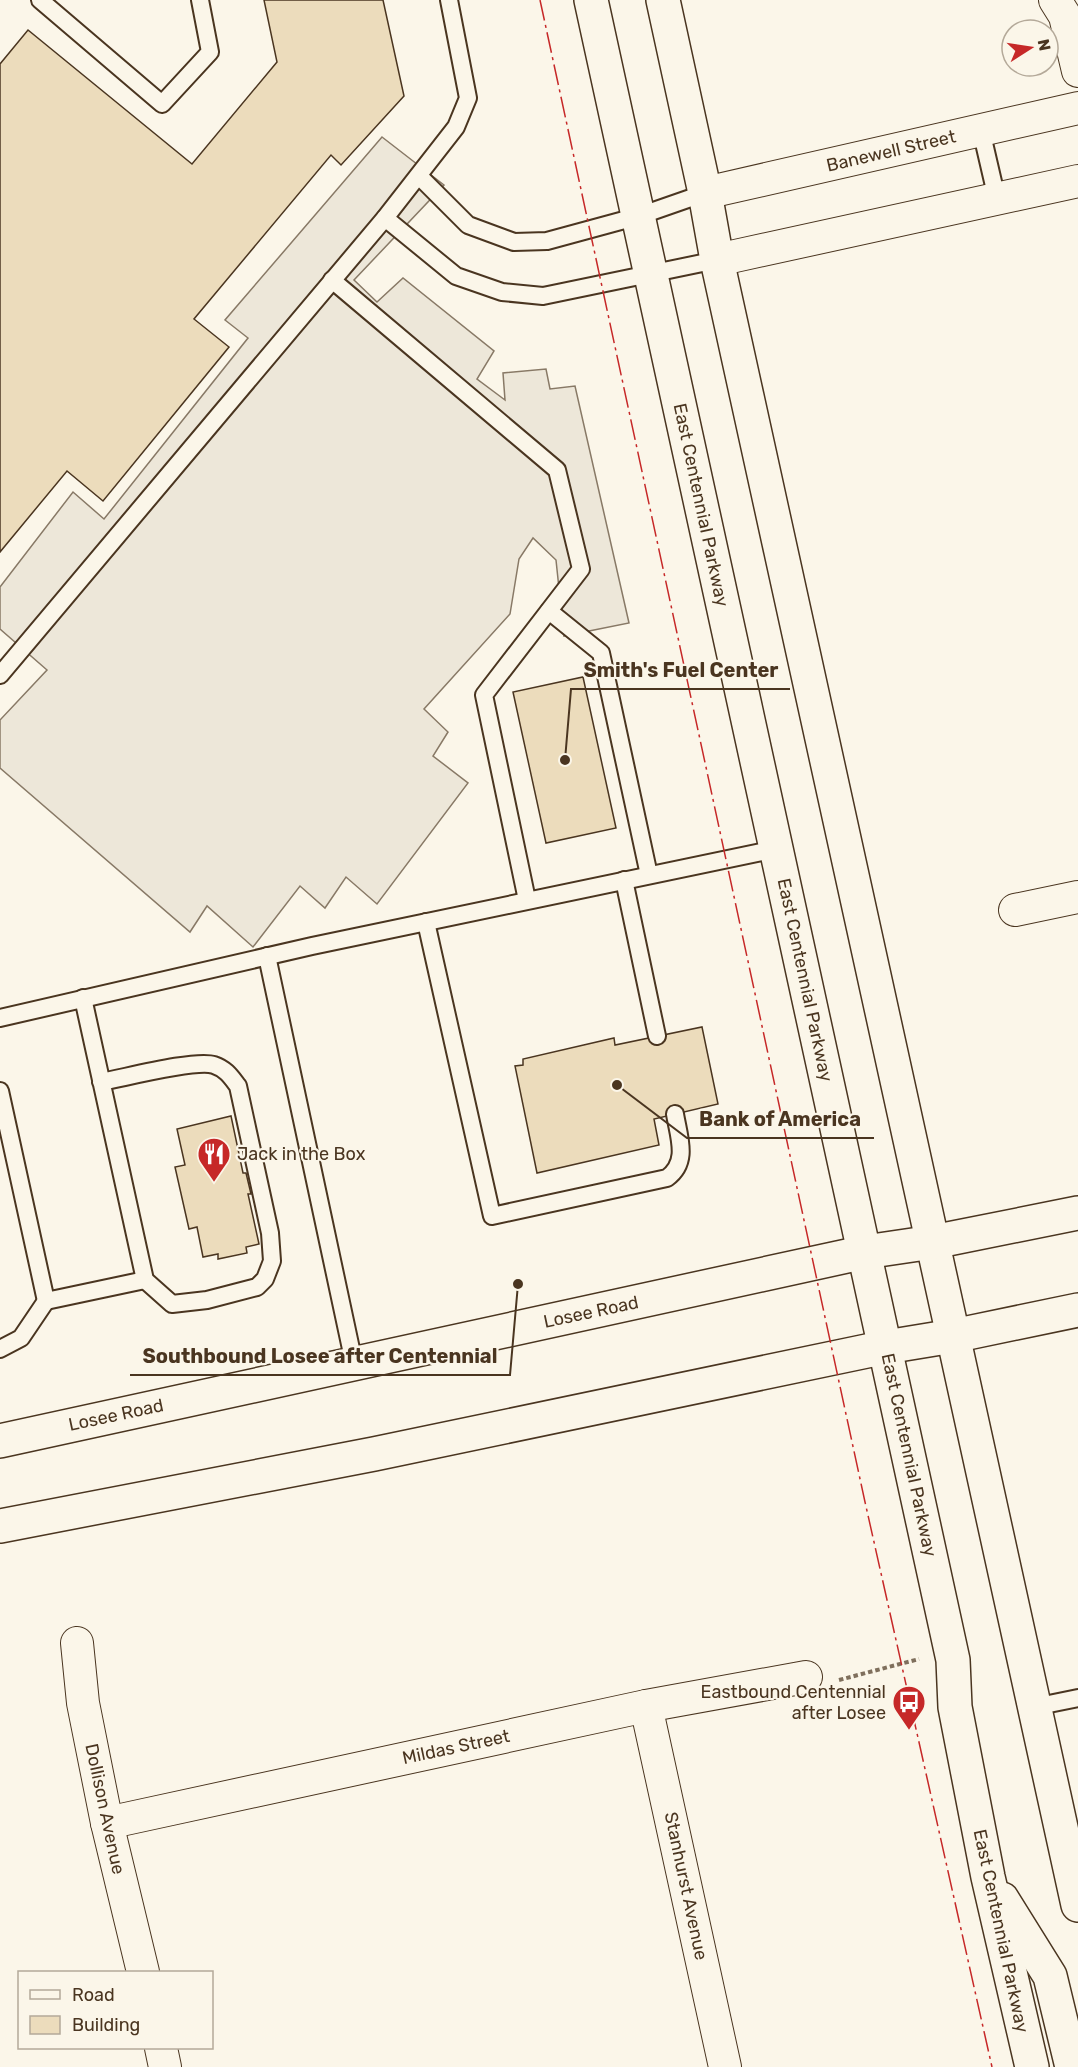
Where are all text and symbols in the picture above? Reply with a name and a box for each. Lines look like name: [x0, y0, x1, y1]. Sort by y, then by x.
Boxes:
north arrow: [1000, 18, 1060, 78]
text: N: [1034, 37, 1055, 53]
street label: Banewell Street: [824, 125, 958, 177]
street label: East Centennial Parkway: [669, 401, 733, 609]
callout: Smith's Fuel Center: [571, 651, 790, 689]
text: Smith's Fuel Center: [584, 658, 778, 682]
street label: East Centennial Parkway: [773, 876, 837, 1084]
callout: Bank of America: [687, 1100, 874, 1138]
text: Bank of America: [699, 1107, 861, 1131]
restaurant icon: Jack in the Box: [196, 1136, 232, 1183]
place label: Jack in the Box: [237, 1143, 366, 1165]
street label: Losee Road: [541, 1291, 641, 1333]
callout: Southbound Losee after Centennial: [130, 1337, 510, 1375]
text: Southbound Losee after Centennial: [143, 1344, 497, 1368]
street label: East Centennial Parkway: [877, 1351, 941, 1559]
street label: Losee Road: [66, 1394, 166, 1436]
place label: Eastbound Centennial after Losee: [701, 1681, 886, 1724]
bus stop icon: Eastbound Centennial after Losee: [891, 1684, 927, 1731]
street label: Mildas Street: [400, 1725, 512, 1769]
street label: Dollison Avenue: [80, 1742, 130, 1876]
street label: Stanhurst Avenue: [660, 1810, 712, 1962]
street label: East Centennial Parkway: [969, 1827, 1033, 2035]
legend: [18, 1971, 213, 2049]
text: Road: [72, 1984, 115, 2006]
text: Building: [72, 2014, 140, 2036]

